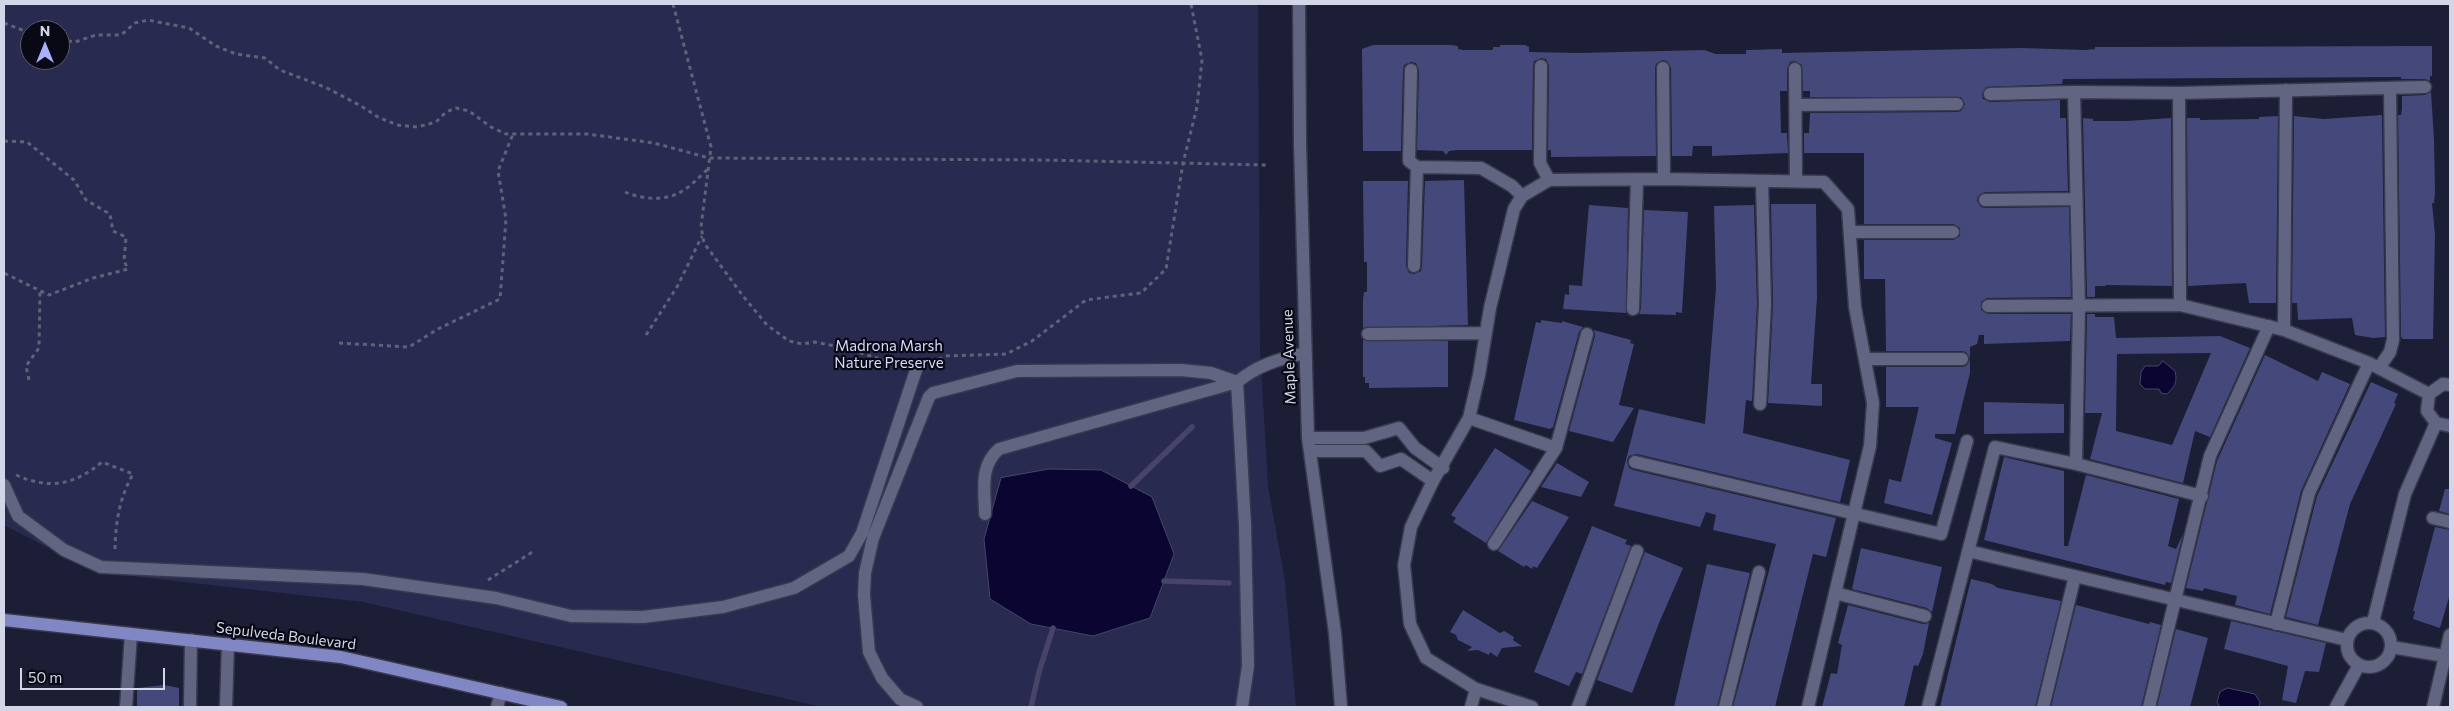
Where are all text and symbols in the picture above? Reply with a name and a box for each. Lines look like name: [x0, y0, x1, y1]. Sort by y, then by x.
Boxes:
north arrow: [20, 20, 70, 70]
text: N: [40, 22, 50, 39]
street label: Maple Avenue: [1278, 309, 1300, 405]
park label: Madrona Marsh Nature Preserve: [834, 337, 944, 372]
street label: Sepulveda Boulevard: [215, 618, 357, 654]
scale bar: [22, 658, 168, 690]
text: 50 m: [28, 668, 62, 686]

